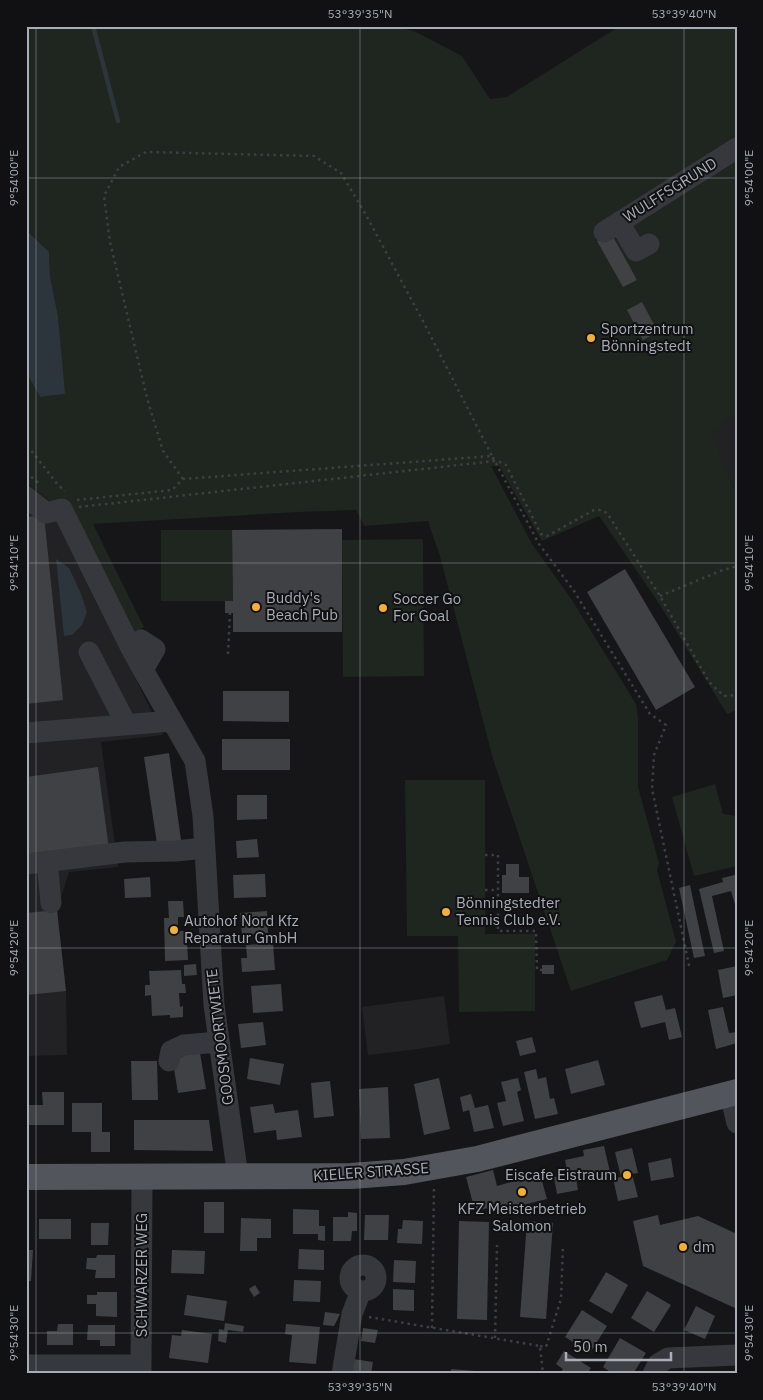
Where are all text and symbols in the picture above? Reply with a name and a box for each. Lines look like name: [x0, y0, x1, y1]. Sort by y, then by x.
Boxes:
text: 53°39'35"N: [327, 6, 393, 21]
text: 53°39'40"N: [651, 6, 717, 21]
text: 9°54'00"E: [6, 150, 21, 206]
text: 9°54'00"E: [741, 150, 756, 206]
street label: WULFFSGRUND: [619, 153, 720, 226]
place label: Sportzentrum Bönningstedt: [601, 319, 694, 355]
marker: Sportzentrum Bönningstedt: [585, 332, 597, 344]
text: 9°54'10"E: [6, 535, 21, 591]
text: 9°54'10"E: [741, 535, 756, 591]
place label: Buddy's Beach Pub: [266, 588, 338, 624]
place label: Soccer Go For Goal: [393, 589, 461, 625]
marker: Buddy's Beach Pub: [250, 601, 262, 613]
marker: Soccer Go For Goal: [377, 602, 389, 614]
place label: Bönningstedter Tennis Club e.V.: [456, 893, 561, 929]
marker: Bönningstedter Tennis Club e.V.: [440, 906, 452, 918]
place label: Autohof Nord Kfz Reparatur GmbH: [184, 911, 299, 947]
text: 9°54'20"E: [6, 920, 21, 976]
text: 9°54'20"E: [741, 920, 756, 976]
marker: Autohof Nord Kfz Reparatur GmbH: [168, 924, 180, 936]
street label: GOOSMOORTWIETE: [202, 968, 237, 1106]
street label: KIELER STRASSE: [312, 1158, 429, 1185]
place label: Eiscafe Eistraum: [505, 1165, 617, 1184]
marker: Eiscafe Eistraum: [621, 1169, 633, 1181]
marker: KFZ Meisterbetrieb Salomon: [516, 1186, 528, 1198]
place label: KFZ Meisterbetrieb Salomon: [458, 1199, 586, 1235]
street label: SCHWARZER WEG: [132, 1213, 151, 1337]
place label: dm: [693, 1237, 715, 1256]
marker: dm: [677, 1241, 689, 1253]
text: 9°54'30"E: [6, 1305, 21, 1361]
text: 9°54'30"E: [741, 1305, 756, 1361]
scale bar: [566, 1330, 670, 1362]
text: 50 m: [573, 1337, 608, 1356]
text: 53°39'35"N: [327, 1379, 393, 1394]
text: 53°39'40"N: [651, 1379, 717, 1394]

